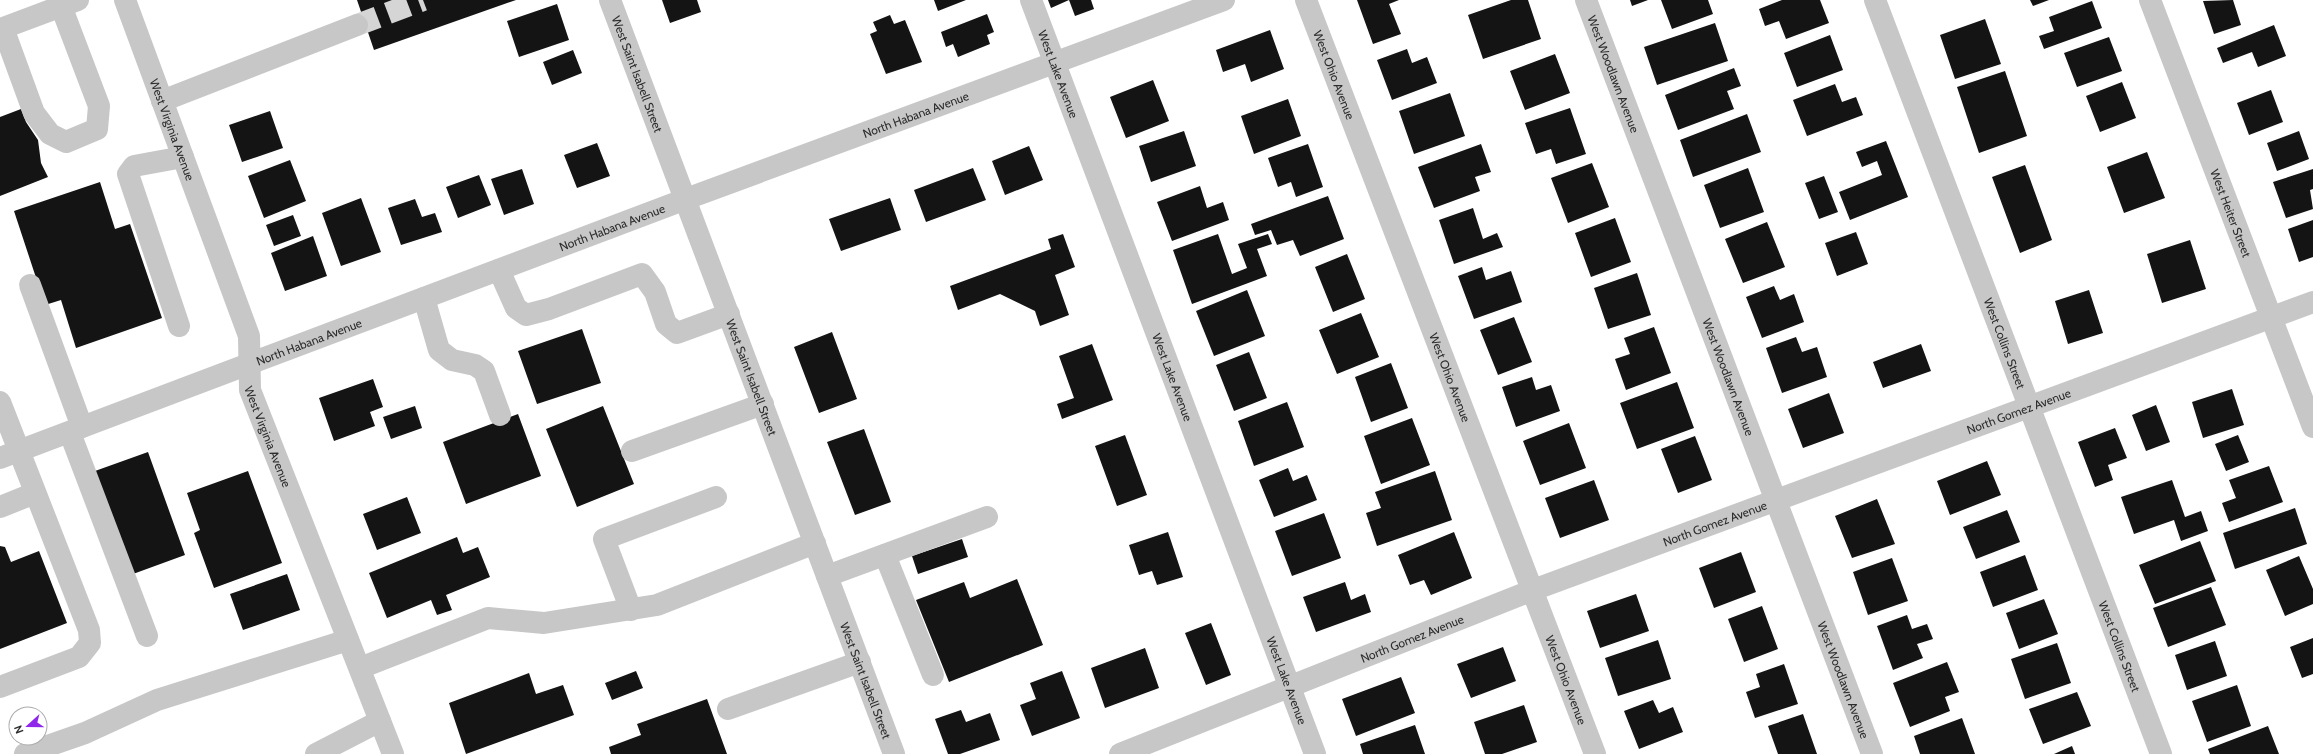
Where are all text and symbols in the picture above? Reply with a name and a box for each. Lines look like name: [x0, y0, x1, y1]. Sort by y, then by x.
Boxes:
street label: West Woodlawn Avenue: [1585, 13, 1643, 135]
street label: West Saint Isabell Street: [609, 14, 667, 134]
street label: West Lake Avenue: [1036, 28, 1082, 120]
street label: West Ohio Avenue: [1311, 28, 1359, 121]
street label: West Virginia Avenue: [147, 76, 198, 182]
street label: North Habana Avenue: [861, 88, 971, 141]
street label: West Heiter Street: [2208, 167, 2255, 259]
street label: North Habana Avenue: [557, 200, 667, 254]
street label: West Collins Street: [1981, 296, 2029, 391]
street label: North Habana Avenue: [254, 315, 364, 368]
street label: West Woodlawn Avenue: [1700, 316, 1758, 438]
street label: West Saint Isabell Street: [723, 317, 781, 437]
street label: West Ohio Avenue: [1427, 330, 1474, 424]
street label: West Lake Avenue: [1150, 331, 1196, 423]
street label: West Virginia Avenue: [242, 384, 295, 489]
street label: North Gomez Avenue: [1965, 385, 2073, 437]
street label: North Gomez Avenue: [1661, 497, 1769, 549]
street label: West Collins Street: [2096, 598, 2144, 694]
street label: North Gomez Avenue: [1358, 611, 1466, 665]
street label: West Woodlawn Avenue: [1815, 619, 1873, 740]
street label: West Saint Isabell Street: [838, 620, 895, 741]
street label: West Ohio Avenue: [1543, 633, 1590, 727]
street label: West Lake Avenue: [1264, 634, 1311, 726]
north arrow: [8, 706, 48, 746]
text: N: [11, 723, 27, 736]

